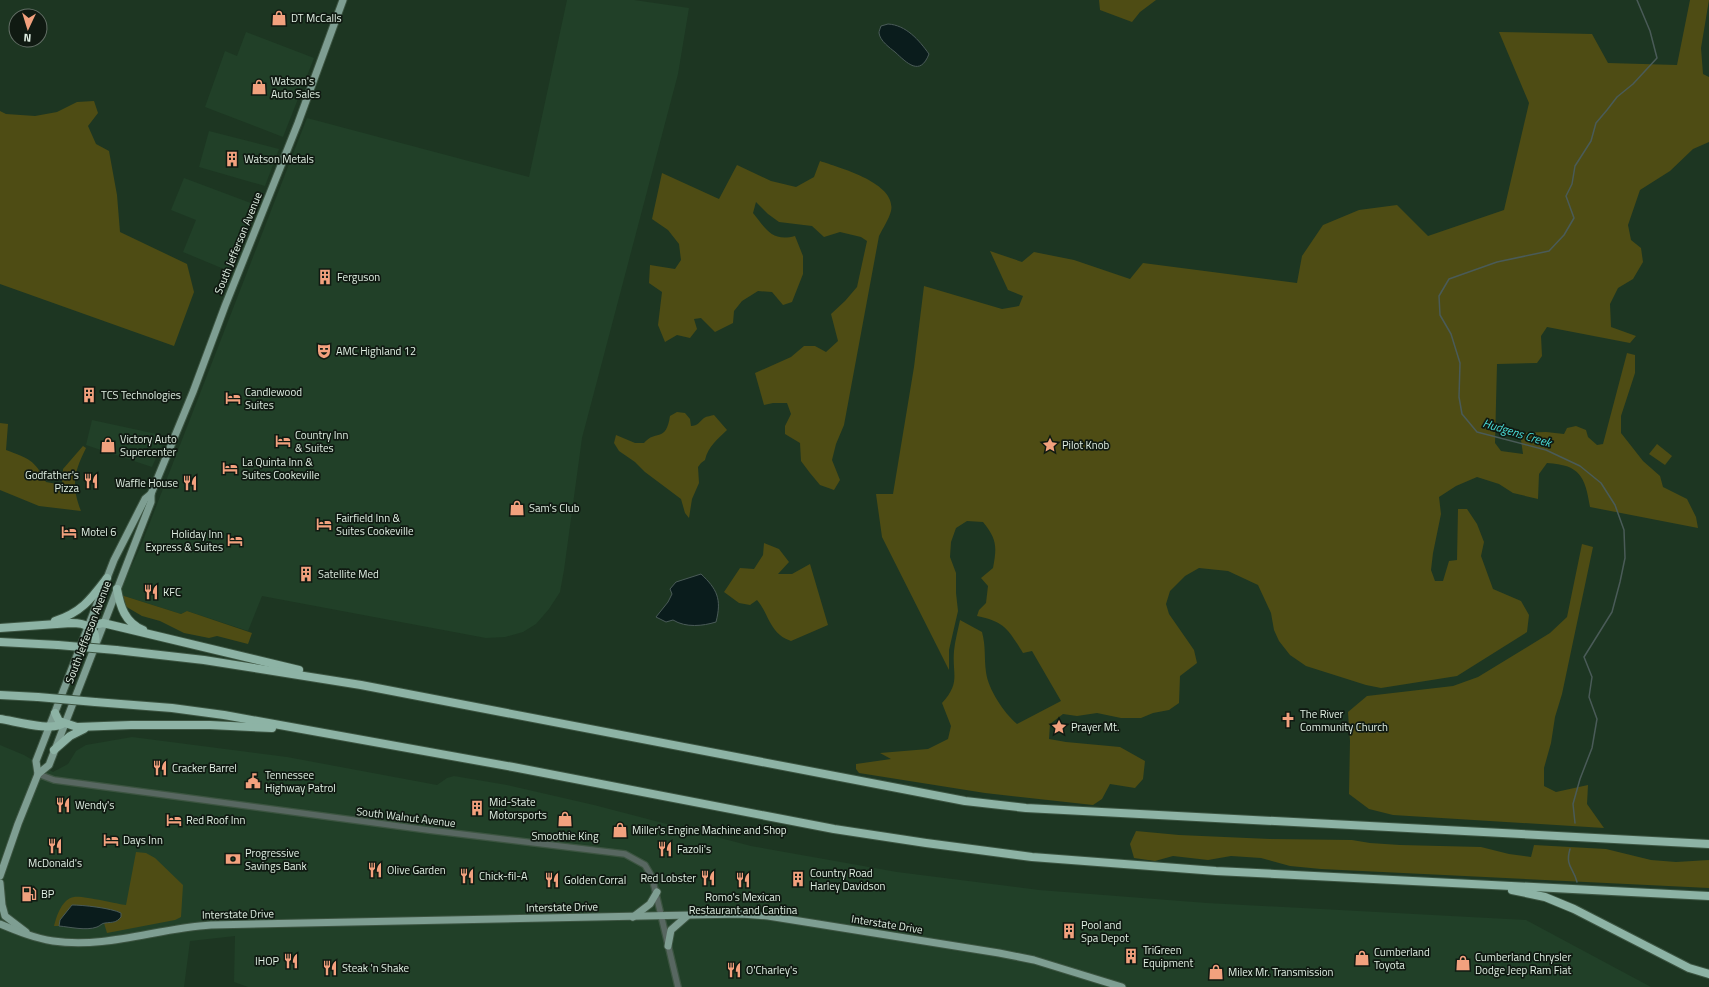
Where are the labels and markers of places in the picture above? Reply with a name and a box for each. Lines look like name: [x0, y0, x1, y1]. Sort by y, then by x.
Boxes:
shop icon: DT McCalls: [270, 9, 288, 27]
place label: DT McCalls: [291, 10, 342, 26]
place label: Watson's Auto Sales: [271, 73, 320, 102]
shop icon: Watson's Auto Sales: [250, 78, 268, 96]
building icon: Watson Metals: [223, 150, 241, 168]
place label: Watson Metals: [244, 151, 314, 167]
building icon: Ferguson: [316, 268, 334, 286]
place label: Ferguson: [337, 269, 380, 285]
theatre icon: AMC Highland 12: [315, 342, 333, 360]
place label: AMC Highland 12: [336, 343, 416, 359]
place label: Candlewood Suites: [245, 384, 302, 413]
building icon: TCS Technologies: [80, 386, 98, 404]
place label: TCS Technologies: [101, 387, 181, 403]
hotel icon: Candlewood Suites: [224, 389, 242, 407]
place label: Country Inn & Suites: [295, 427, 348, 456]
place label: Victory Auto Supercenter: [120, 431, 177, 460]
hotel icon: Country Inn & Suites: [274, 432, 292, 450]
shop icon: Victory Auto Supercenter: [99, 436, 117, 454]
place icon: Pilot Knob: [1041, 436, 1059, 454]
place label: Pilot Knob: [1062, 437, 1109, 453]
place label: La Quinta Inn & Suites Cookeville: [242, 454, 320, 483]
hotel icon: La Quinta Inn & Suites Cookeville: [221, 459, 239, 477]
place label: Godfather's Pizza: [25, 467, 79, 496]
restaurant icon: Godfather's Pizza: [82, 472, 100, 490]
restaurant icon: Waffle House: [181, 474, 199, 492]
place label: Waffle House: [115, 475, 178, 491]
shop icon: Sam's Club: [508, 499, 526, 517]
place label: Sam's Club: [529, 500, 580, 516]
place label: Fairfield Inn & Suites Cookeville: [336, 510, 414, 539]
hotel icon: Fairfield Inn & Suites Cookeville: [315, 515, 333, 533]
hotel icon: Motel 6: [60, 523, 78, 541]
place label: Motel 6: [81, 524, 117, 540]
place label: Holiday Inn Express & Suites: [146, 526, 223, 555]
hotel icon: Holiday Inn Express & Suites: [226, 531, 244, 549]
building icon: Satellite Med: [297, 565, 315, 583]
place label: Satellite Med: [318, 566, 379, 582]
restaurant icon: KFC: [142, 583, 160, 601]
place label: KFC: [163, 584, 181, 600]
place label: The River Community Church: [1300, 706, 1388, 735]
church icon: The River Community Church: [1279, 711, 1297, 729]
place icon: Prayer Mt.: [1050, 718, 1068, 736]
place label: Prayer Mt.: [1071, 719, 1119, 735]
restaurant icon: Cracker Barrel: [151, 759, 169, 777]
place label: Cracker Barrel: [172, 760, 237, 776]
place label: Tennessee Highway Patrol: [265, 767, 336, 796]
public building icon: Tennessee Highway Patrol: [244, 772, 262, 790]
place label: Mid-State Motorsports: [489, 794, 547, 823]
restaurant icon: Wendy's: [54, 796, 72, 814]
place label: Wendy's: [75, 797, 114, 813]
building icon: Mid-State Motorsports: [468, 799, 486, 817]
shop icon: Smoothie King: [556, 810, 574, 828]
hotel icon: Red Roof Inn: [165, 811, 183, 829]
place label: Red Roof Inn: [186, 812, 245, 828]
shop icon: Miller's Engine Machine and Shop: [611, 821, 629, 839]
place label: Miller's Engine Machine and Shop: [632, 822, 787, 838]
place label: Smoothie King: [531, 828, 599, 844]
hotel icon: Days Inn: [102, 831, 120, 849]
place label: Days Inn: [123, 832, 163, 848]
restaurant icon: McDonald's: [46, 837, 64, 855]
restaurant icon: Fazoli's: [656, 840, 674, 858]
place label: Fazoli's: [677, 841, 711, 857]
place label: Progressive Savings Bank: [245, 845, 307, 874]
bank icon: Progressive Savings Bank: [224, 850, 242, 868]
place label: McDonald's: [28, 855, 82, 871]
restaurant icon: Olive Garden: [366, 861, 384, 879]
place label: Olive Garden: [387, 862, 446, 878]
place label: Country Road Harley Davidson: [810, 865, 885, 894]
restaurant icon: Chick-fil-A: [458, 867, 476, 885]
place label: Chick-fil-A: [479, 868, 528, 884]
restaurant icon: Red Lobster: [699, 869, 717, 887]
place label: Red Lobster: [640, 870, 696, 886]
building icon: Country Road Harley Davidson: [789, 870, 807, 888]
restaurant icon: Golden Corral: [543, 871, 561, 889]
restaurant icon: Romo's Mexican Restaurant and Cantina: [734, 871, 752, 889]
place label: Golden Corral: [564, 872, 626, 888]
fuel station icon: BP: [20, 885, 38, 903]
place label: BP: [41, 886, 55, 902]
place label: Romo's Mexican Restaurant and Cantina: [689, 889, 798, 918]
place label: Pool and Spa Depot: [1081, 917, 1129, 946]
building icon: Pool and Spa Depot: [1060, 922, 1078, 940]
place label: TriGreen Equipment: [1143, 942, 1193, 971]
place label: Cumberland Toyota: [1374, 944, 1430, 973]
building icon: TriGreen Equipment: [1122, 947, 1140, 965]
shop icon: Cumberland Toyota: [1353, 949, 1371, 967]
place label: Cumberland Chrysler Dodge Jeep Ram Fiat: [1475, 949, 1571, 978]
restaurant icon: IHOP: [282, 952, 300, 970]
place label: IHOP: [255, 953, 279, 969]
shop icon: Cumberland Chrysler Dodge Jeep Ram Fiat: [1454, 954, 1472, 972]
restaurant icon: Steak 'n Shake: [321, 959, 339, 977]
place label: Steak 'n Shake: [342, 960, 410, 976]
restaurant icon: O'Charley's: [725, 961, 743, 979]
place label: O'Charley's: [746, 962, 797, 978]
shop icon: Milex Mr. Transmission: [1207, 963, 1225, 981]
place label: Milex Mr. Transmission: [1228, 964, 1334, 980]

